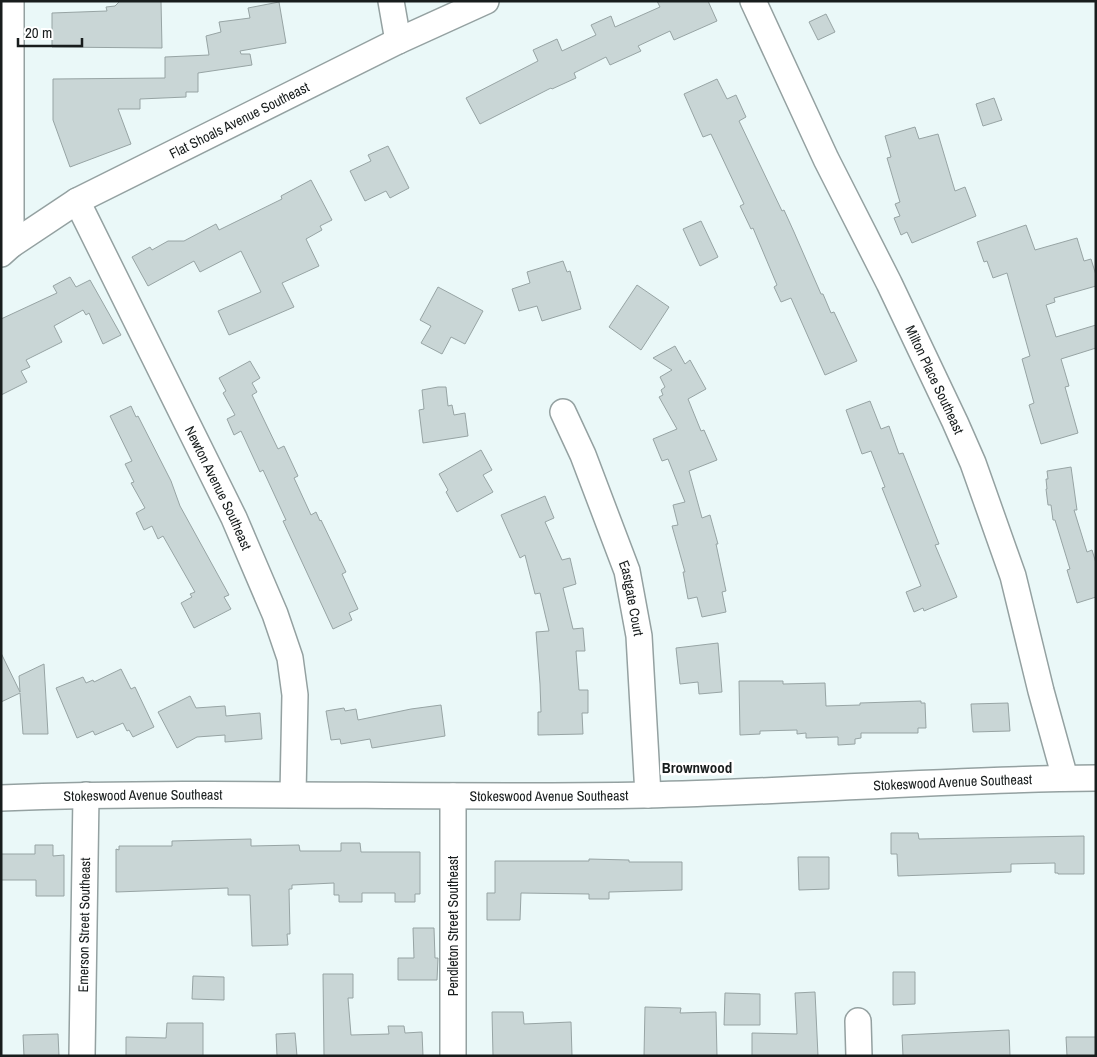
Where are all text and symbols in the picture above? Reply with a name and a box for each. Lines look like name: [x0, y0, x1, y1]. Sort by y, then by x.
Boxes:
scale bar: [18, 15, 81, 47]
text: 20 m: [25, 22, 52, 43]
street label: Flat Shoals Avenue Southeast: [166, 78, 312, 163]
street label: Milton Place Southeast: [901, 322, 968, 437]
street label: Newton Avenue Southeast: [181, 423, 256, 553]
street label: Eastgate Court: [615, 558, 648, 637]
district label: Brownwood: [662, 757, 732, 778]
street label: Stokeswood Avenue Southeast: [873, 770, 1032, 795]
street label: Stokeswood Avenue Southeast: [63, 786, 222, 805]
street label: Stokeswood Avenue Southeast: [469, 786, 629, 805]
street label: Pendleton Street Southeast: [444, 856, 462, 996]
street label: Emerson Street Southeast: [74, 857, 94, 993]

